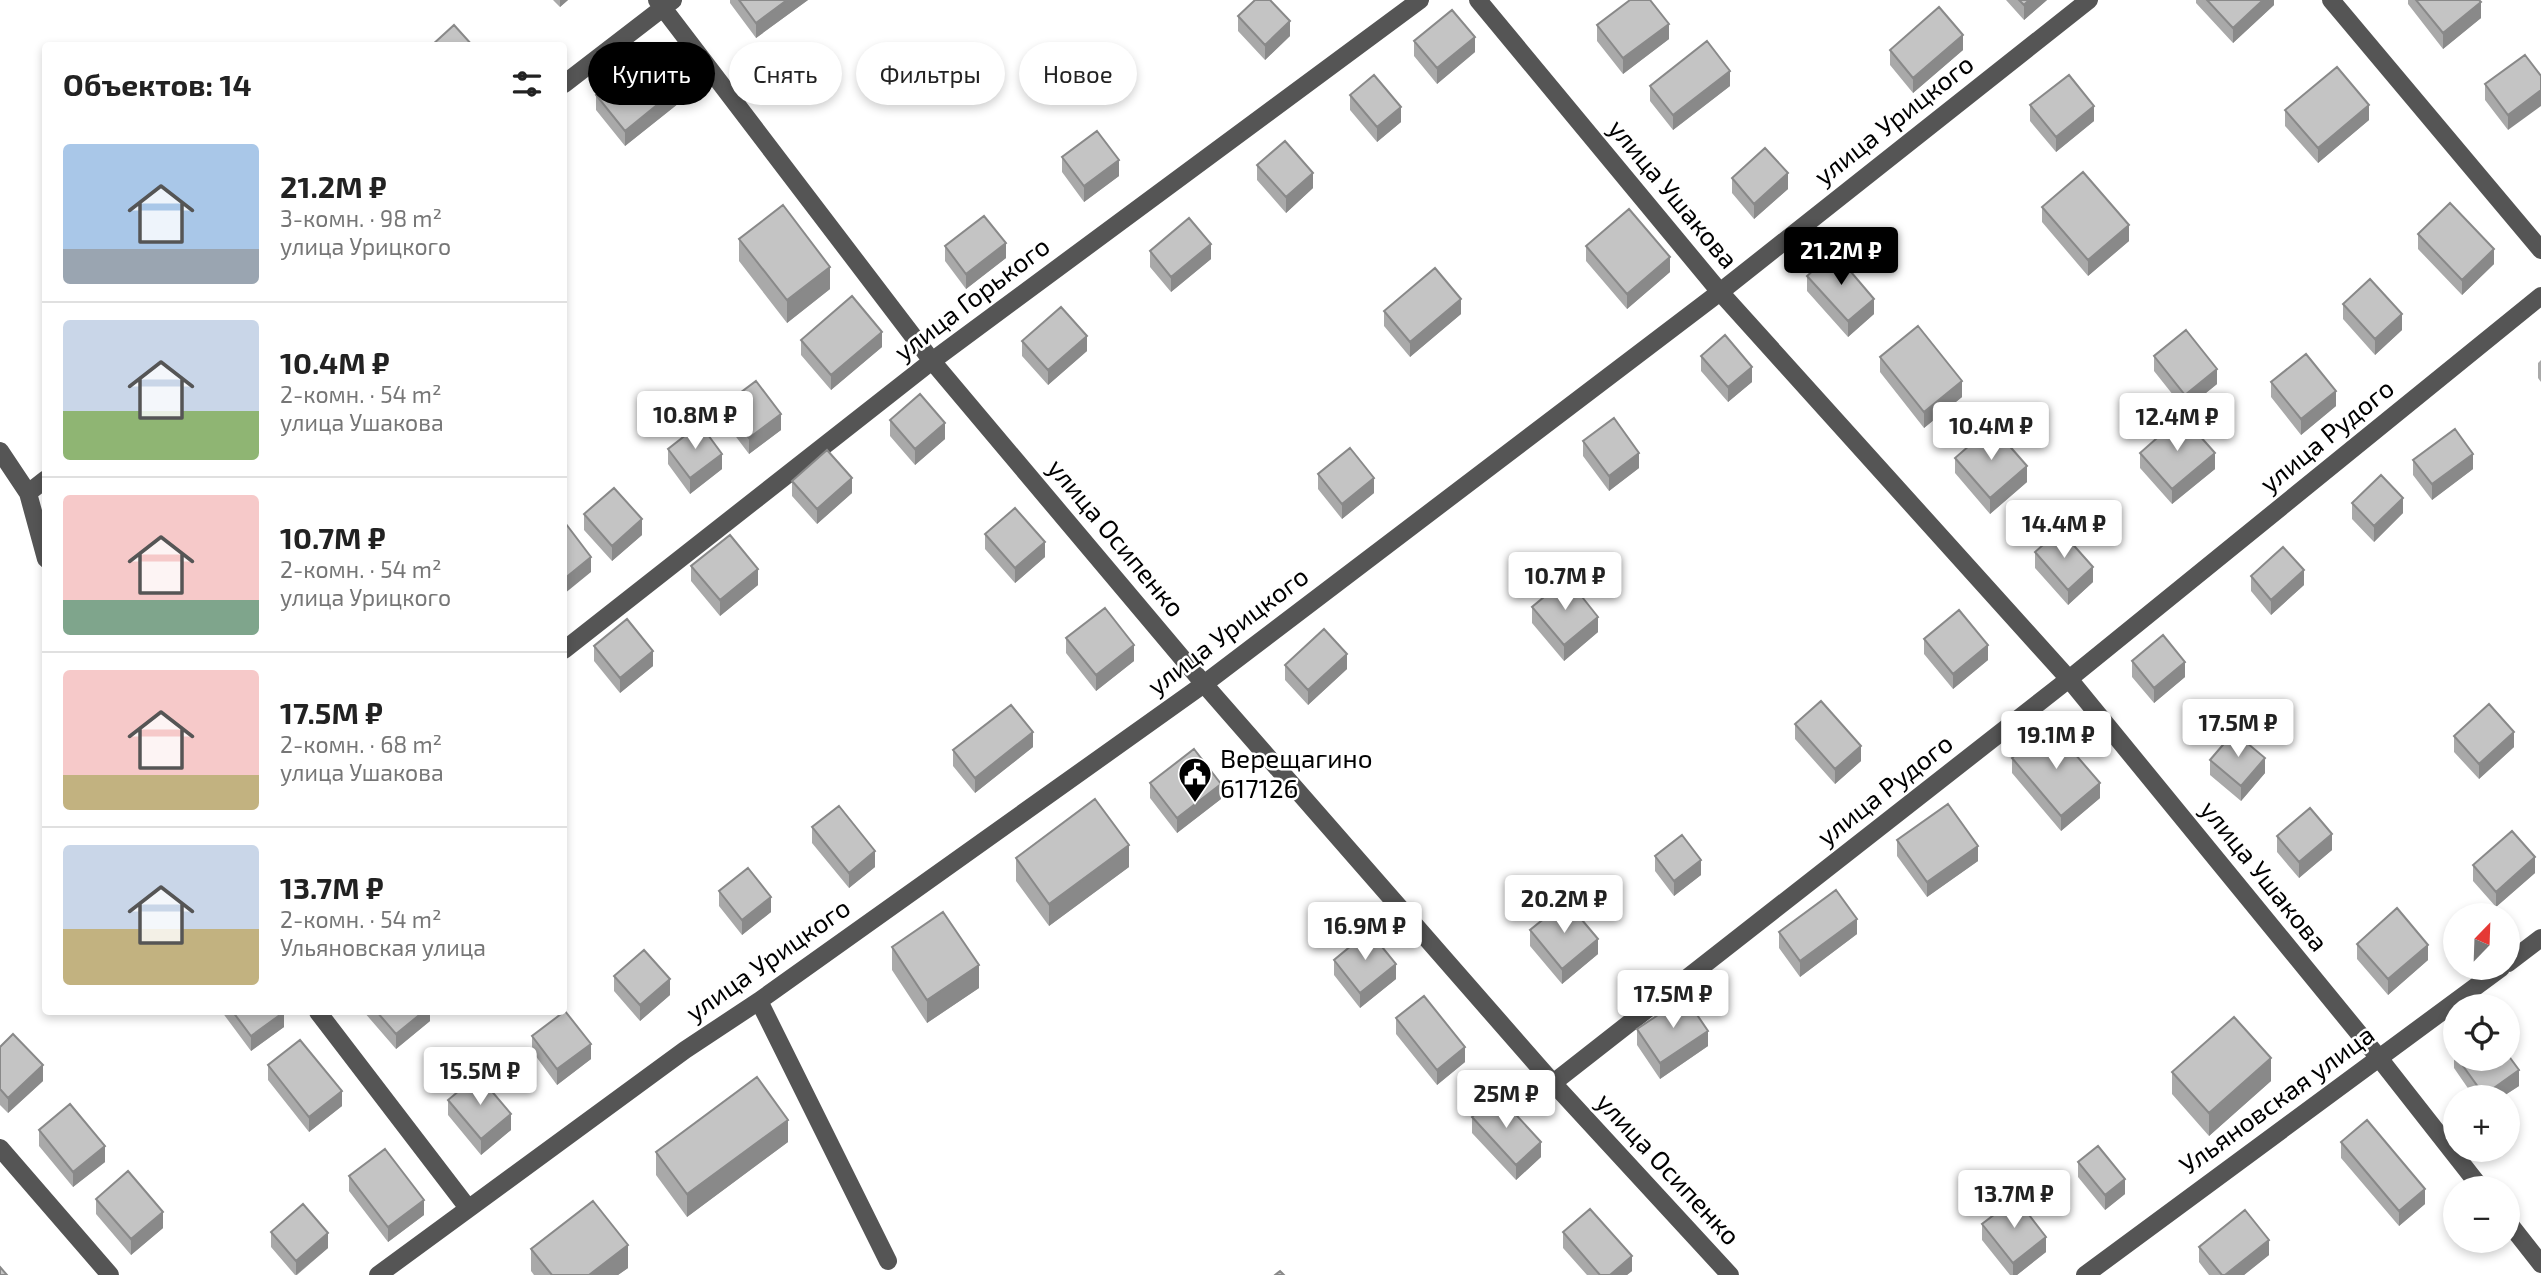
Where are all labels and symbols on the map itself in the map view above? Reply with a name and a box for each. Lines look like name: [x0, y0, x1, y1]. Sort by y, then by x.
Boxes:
street label: улица Урицкого: [1807, 47, 1979, 191]
street label: улица Ушакова: [1602, 112, 1745, 275]
pin: 21.2M ₽: [1776, 228, 1906, 287]
street label: улица Горького: [887, 229, 1056, 367]
street label: улица Рудого: [2253, 371, 2400, 499]
pin: 10.8M ₽: [630, 392, 760, 451]
pin: 12.4M ₽: [2112, 393, 2242, 453]
pin: 10.4M ₽: [1926, 402, 2056, 462]
street label: улица Осипенко: [1041, 452, 1192, 623]
pin: 14.4M ₽: [1999, 500, 2129, 560]
pin: 10.7M ₽: [1500, 552, 1630, 612]
street label: улица Урицкого: [1141, 559, 1314, 701]
pin: 17.5M ₽: [2173, 700, 2303, 759]
pin: 19.1M ₽: [1991, 712, 2121, 771]
street label: улица Рудого: [1810, 726, 1959, 852]
place label: Верещагино 617126: [1220, 742, 1373, 803]
public building icon: Верещагино 617126: [1176, 755, 1214, 804]
street label: улица Ушакова: [2194, 793, 2335, 957]
pin: 20.2M ₽: [1499, 876, 1629, 935]
street label: улица Урицкого: [679, 891, 856, 1028]
pin: 16.9M ₽: [1300, 902, 1430, 962]
north arrow: [2443, 903, 2520, 980]
pin: 17.5M ₽: [1608, 970, 1738, 1030]
street label: Ульяновская улица: [2173, 1018, 2380, 1181]
pin: 15.5M ₽: [415, 1048, 545, 1107]
pin: 25M ₽: [1457, 1070, 1555, 1130]
street label: улица Осипенко: [1590, 1086, 1747, 1251]
pin: 13.7M ₽: [1949, 1170, 2079, 1230]

